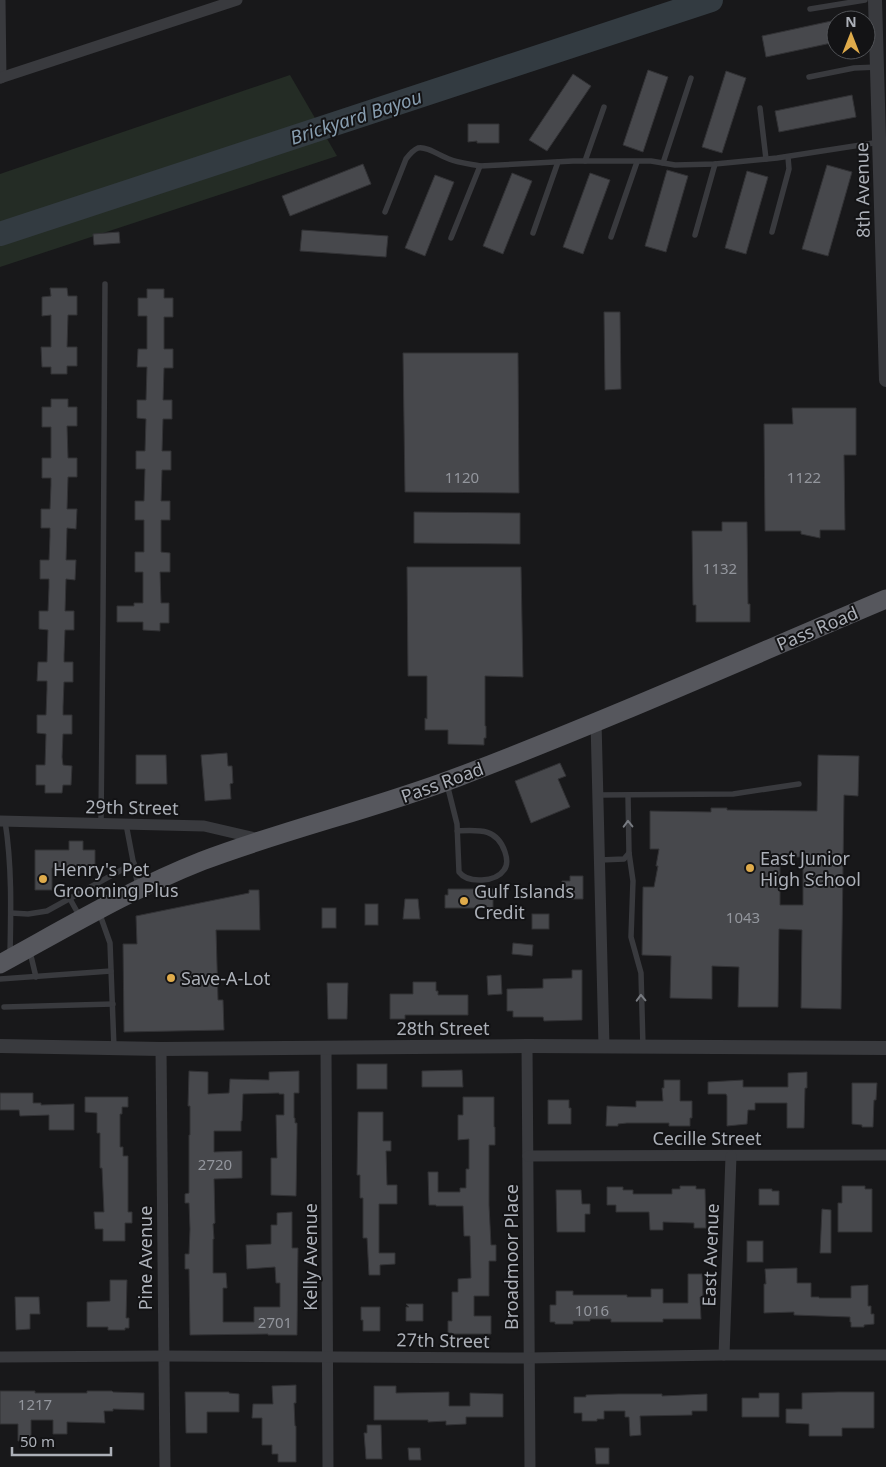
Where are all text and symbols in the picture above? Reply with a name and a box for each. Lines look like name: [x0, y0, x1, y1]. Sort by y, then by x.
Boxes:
north arrow: [826, 10, 876, 60]
text: N: [845, 12, 857, 31]
water label: Brickyard Bayou: [287, 83, 425, 151]
street label: 8th Avenue: [849, 142, 875, 238]
house number: 1120: [445, 467, 479, 487]
house number: 1122: [787, 467, 821, 487]
house number: 1132: [703, 558, 737, 578]
street label: Pass Road: [773, 600, 861, 656]
street label: Pass Road: [397, 756, 487, 808]
street label: 29th Street: [85, 794, 179, 820]
one-way arrow: [623, 820, 634, 828]
place label: East Junior High School: [760, 846, 861, 891]
place label: Henry's Pet Grooming Plus: [53, 857, 179, 902]
marker: East Junior High School: [744, 862, 756, 874]
marker: Henry's Pet Grooming Plus: [37, 873, 49, 885]
place label: Gulf Islands Credit: [474, 879, 574, 924]
marker: Gulf Islands Credit: [458, 895, 470, 907]
house number: 1043: [726, 907, 760, 927]
place label: Save-A-Lot: [181, 966, 271, 990]
marker: Save-A-Lot: [165, 972, 177, 984]
one-way arrow: [636, 994, 647, 1002]
street label: 28th Street: [396, 1016, 490, 1040]
street label: Cecille Street: [652, 1126, 762, 1150]
house number: 2720: [198, 1154, 232, 1174]
street label: Broadmoor Place: [499, 1184, 523, 1330]
street label: Kelly Avenue: [298, 1203, 322, 1311]
street label: East Avenue: [696, 1203, 724, 1307]
street label: Pine Avenue: [133, 1206, 157, 1310]
house number: 1016: [575, 1300, 609, 1320]
house number: 2701: [258, 1312, 292, 1332]
street label: 27th Street: [396, 1327, 490, 1353]
house number: 1217: [18, 1394, 52, 1414]
scale bar: [12, 1424, 111, 1456]
text: 50 m: [20, 1431, 55, 1451]

